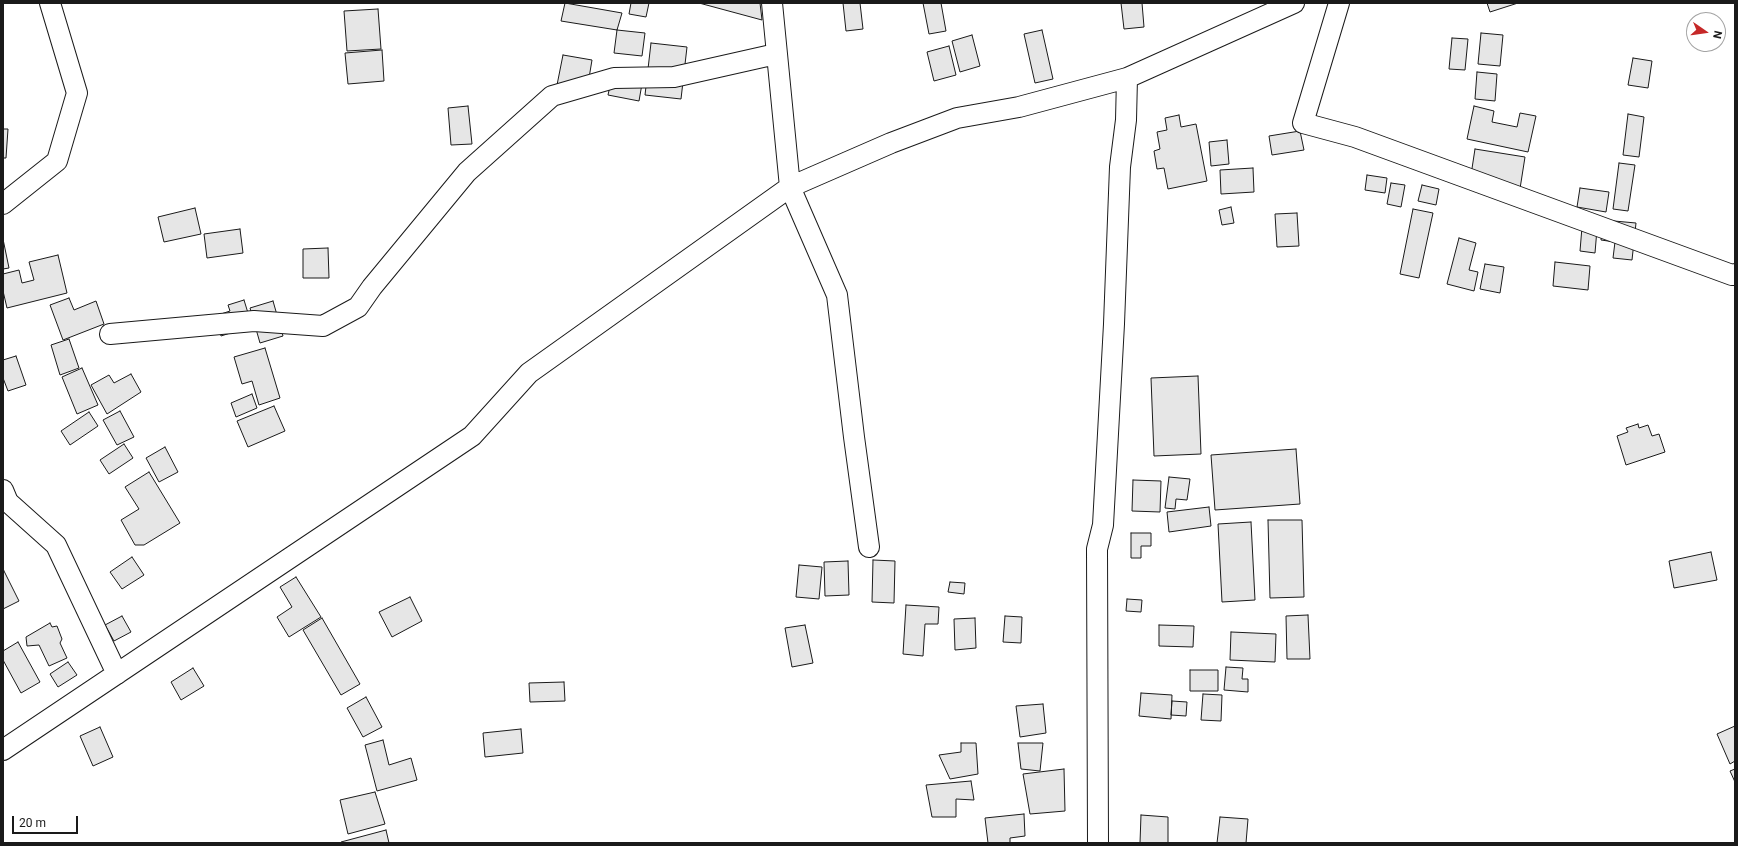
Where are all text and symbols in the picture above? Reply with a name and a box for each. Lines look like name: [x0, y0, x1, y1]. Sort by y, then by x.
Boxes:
north arrow: [1686, 12, 1726, 52]
text: N: [1710, 29, 1724, 40]
scale bar: [14, 808, 80, 834]
text: 20 m: [19, 816, 46, 830]

